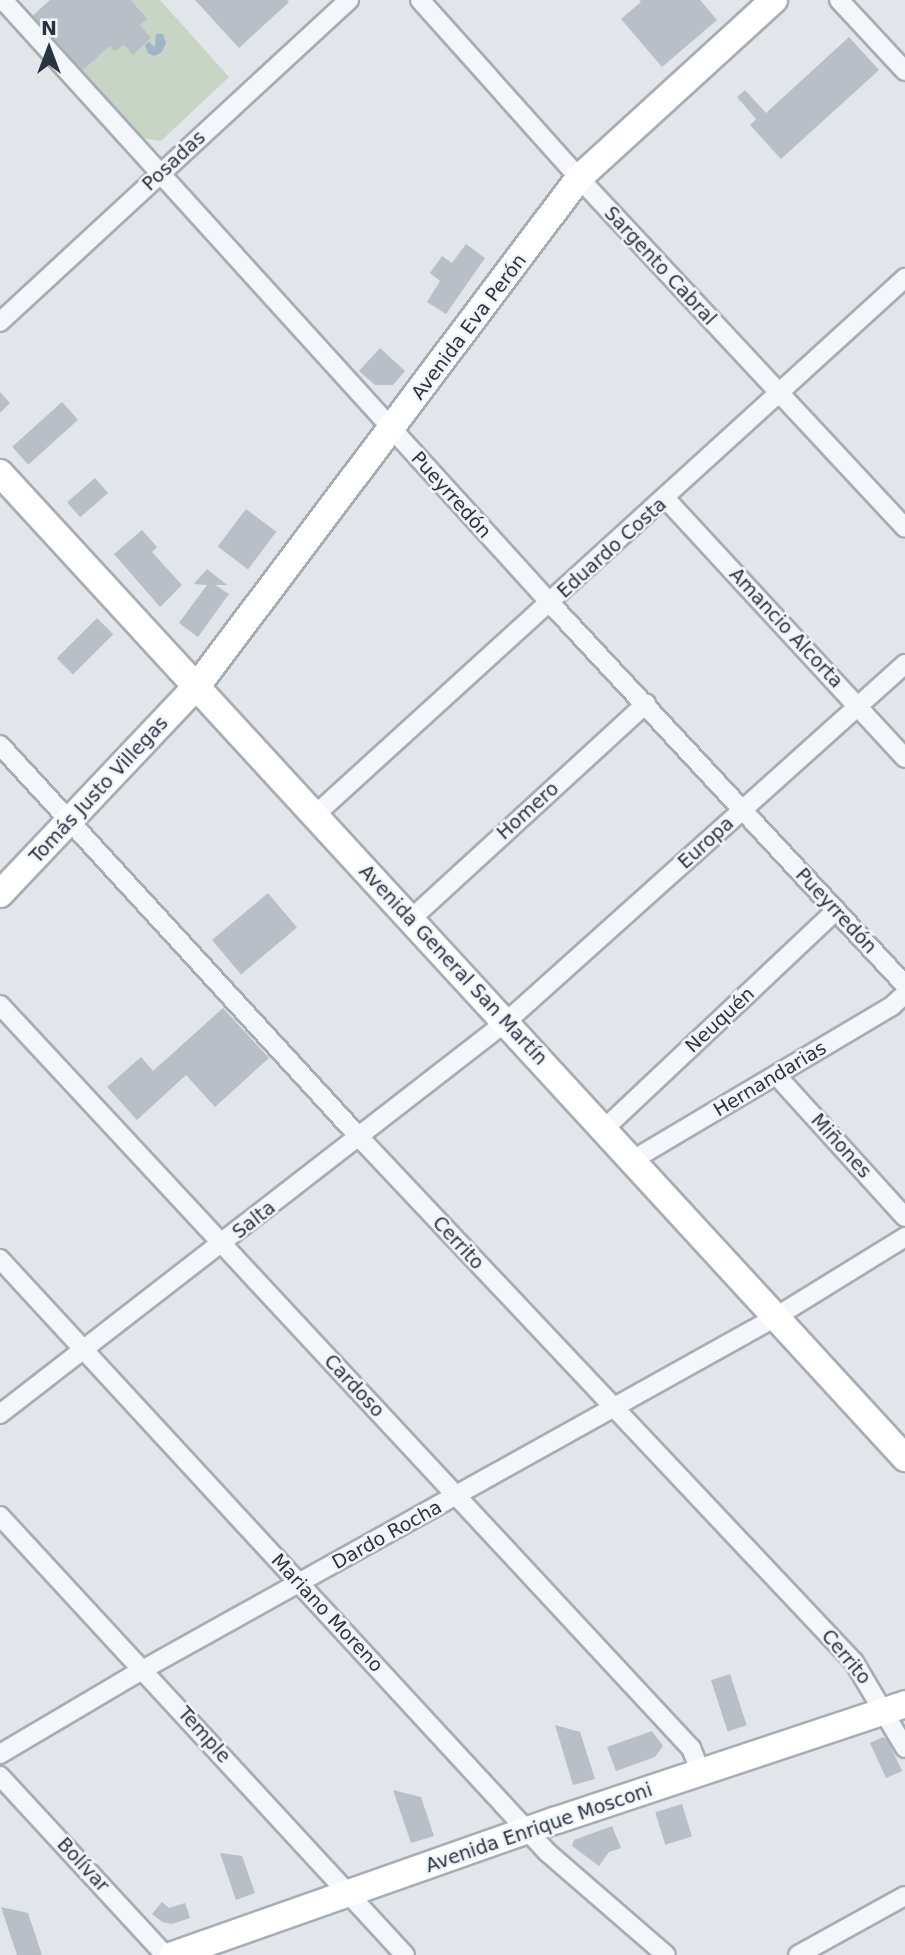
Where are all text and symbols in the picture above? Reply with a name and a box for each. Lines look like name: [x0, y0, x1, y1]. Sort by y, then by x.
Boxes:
north arrow: [14, 14, 84, 84]
text: N: [41, 17, 57, 39]
street label: Posadas: [138, 126, 210, 196]
street label: Sargento Cabral: [599, 202, 721, 330]
street label: Avenida Eva Perón: [407, 250, 531, 404]
street label: Pueyrredón: [406, 447, 496, 543]
street label: Eduardo Costa: [553, 493, 671, 603]
street label: Amancio Alcorta: [725, 563, 847, 693]
street label: Tomás Justo Villegas: [25, 712, 173, 868]
street label: Homero: [492, 777, 564, 845]
street label: Europa: [674, 812, 738, 874]
street label: Avenida General San Martín: [354, 860, 552, 1070]
street label: Pueyrredón: [791, 864, 881, 958]
street label: Neuquén: [681, 982, 759, 1058]
street label: Hernandarias: [709, 1036, 831, 1122]
street label: Miñones: [806, 1109, 876, 1183]
street label: Salta: [228, 1196, 280, 1244]
street label: Cerrito: [428, 1212, 488, 1274]
street label: Cardoso: [319, 1350, 389, 1422]
street label: Dardo Rocha: [328, 1496, 446, 1574]
street label: Mariano Moreno: [266, 1549, 388, 1677]
street label: Cerrito: [817, 1625, 875, 1689]
street label: Temple: [173, 1702, 235, 1768]
street label: Avenida Enrique Mosconi: [423, 1778, 655, 1878]
street label: Bolívar: [52, 1833, 114, 1897]

